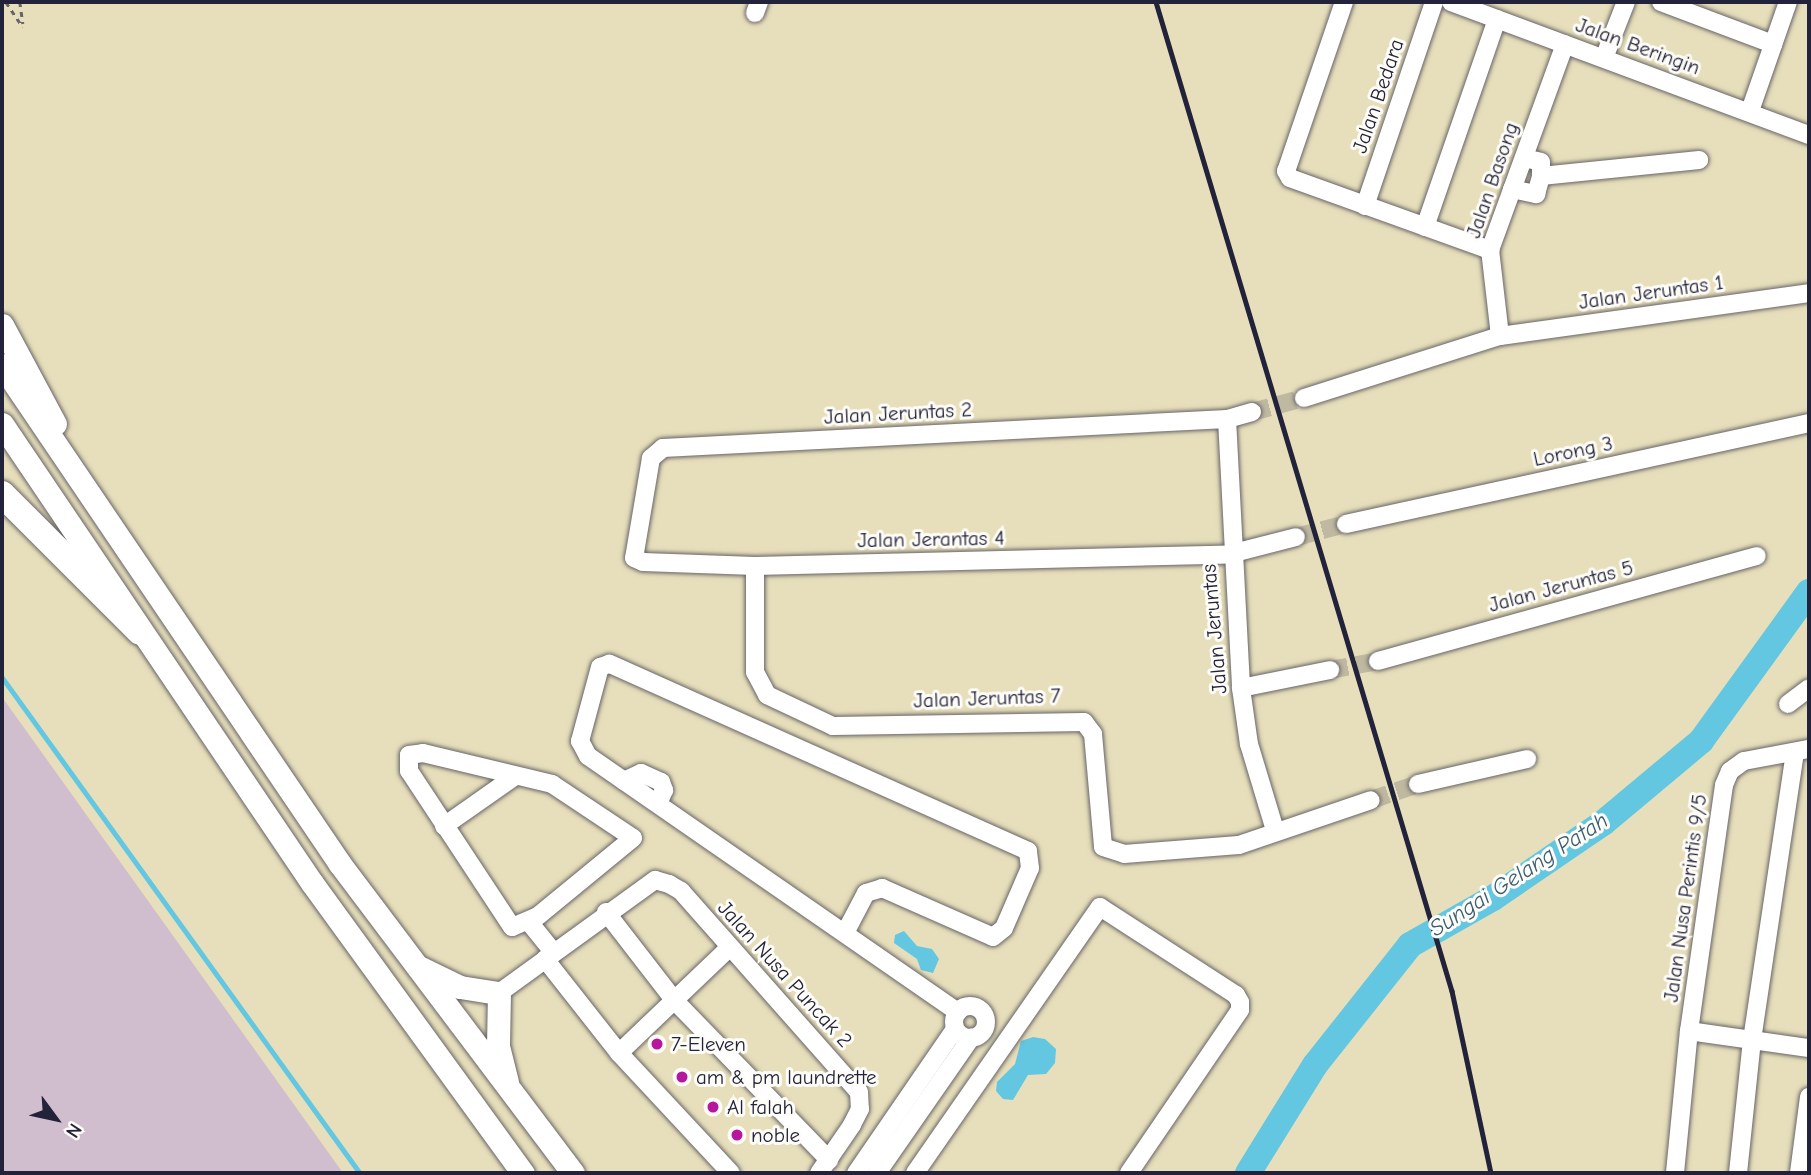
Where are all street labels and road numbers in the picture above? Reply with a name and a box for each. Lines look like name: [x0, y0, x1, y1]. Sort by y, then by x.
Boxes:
street label: Jalan Beringin: [1572, 12, 1704, 80]
street label: Jalan Bedara: [1347, 36, 1409, 156]
street label: Jalan Basong: [1460, 119, 1524, 241]
street label: Jalan Jeruntas 1: [1577, 269, 1725, 315]
street label: Jalan Jeruntas 2: [823, 397, 973, 429]
street label: Lorong 3: [1531, 430, 1615, 472]
street label: Jalan Jerantas 4: [857, 525, 1005, 553]
street label: Jalan Jeruntas 5: [1486, 555, 1636, 617]
street label: Jalan Jeruntas: [1196, 563, 1232, 695]
street label: Jalan Jeruntas 7: [913, 683, 1061, 713]
street label: Jalan Nusa Perintis 9/5: [1658, 792, 1712, 1004]
street label: Jalan Nusa Puncak 2: [712, 895, 858, 1053]

